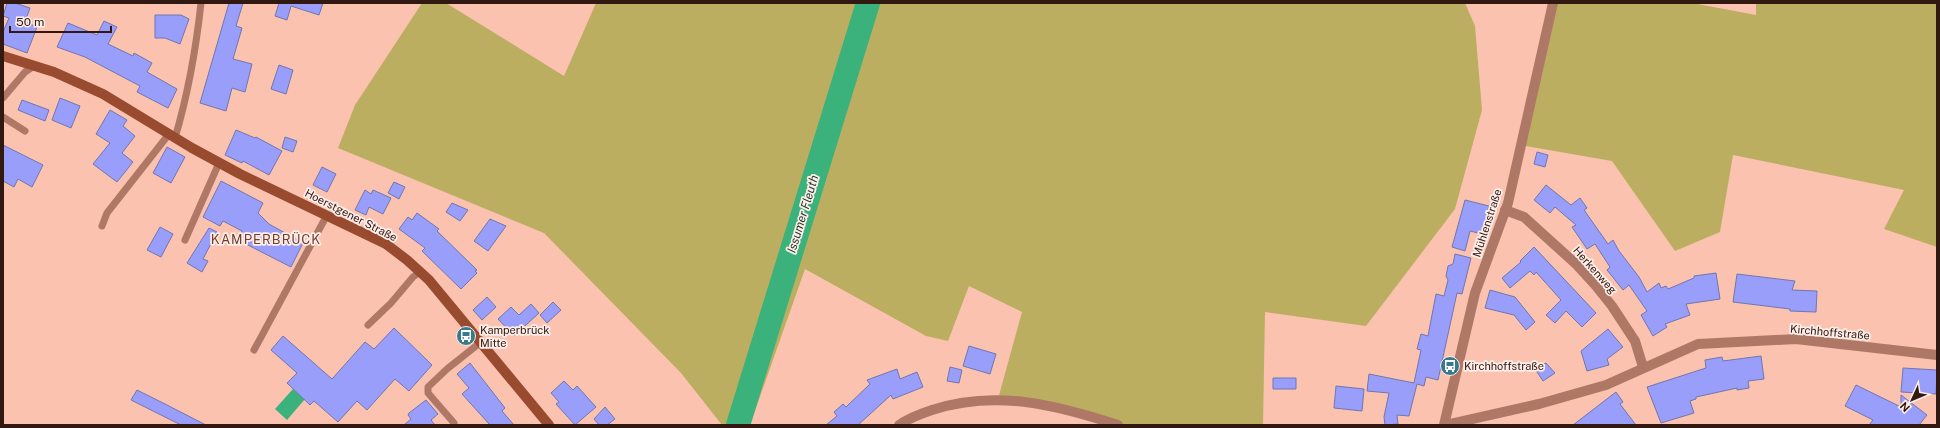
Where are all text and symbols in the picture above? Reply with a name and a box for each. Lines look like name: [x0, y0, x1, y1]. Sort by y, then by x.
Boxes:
scale bar: [10, 8, 111, 34]
text: 50 m: [16, 15, 44, 29]
water label: Issumer Fleuth: [785, 173, 822, 255]
street label: Hoerstgener Straße: [303, 187, 399, 243]
street label: Mühlenstraße: [1470, 188, 1504, 258]
district label: KAMPERBRÜCK: [211, 232, 321, 247]
street label: Herkenweg: [1571, 244, 1619, 296]
street label: Kirchhoffstraße: [1790, 323, 1870, 341]
place label: Kamperbrück Mitte: [480, 324, 549, 349]
bus stop icon: Kamperbrück Mitte: [455, 325, 477, 347]
bus stop icon: Kirchhoffstraße: [1439, 355, 1461, 377]
place label: Kirchhoffstraße: [1464, 360, 1544, 372]
north arrow: [1892, 380, 1932, 420]
text: N: [1898, 400, 1912, 414]

